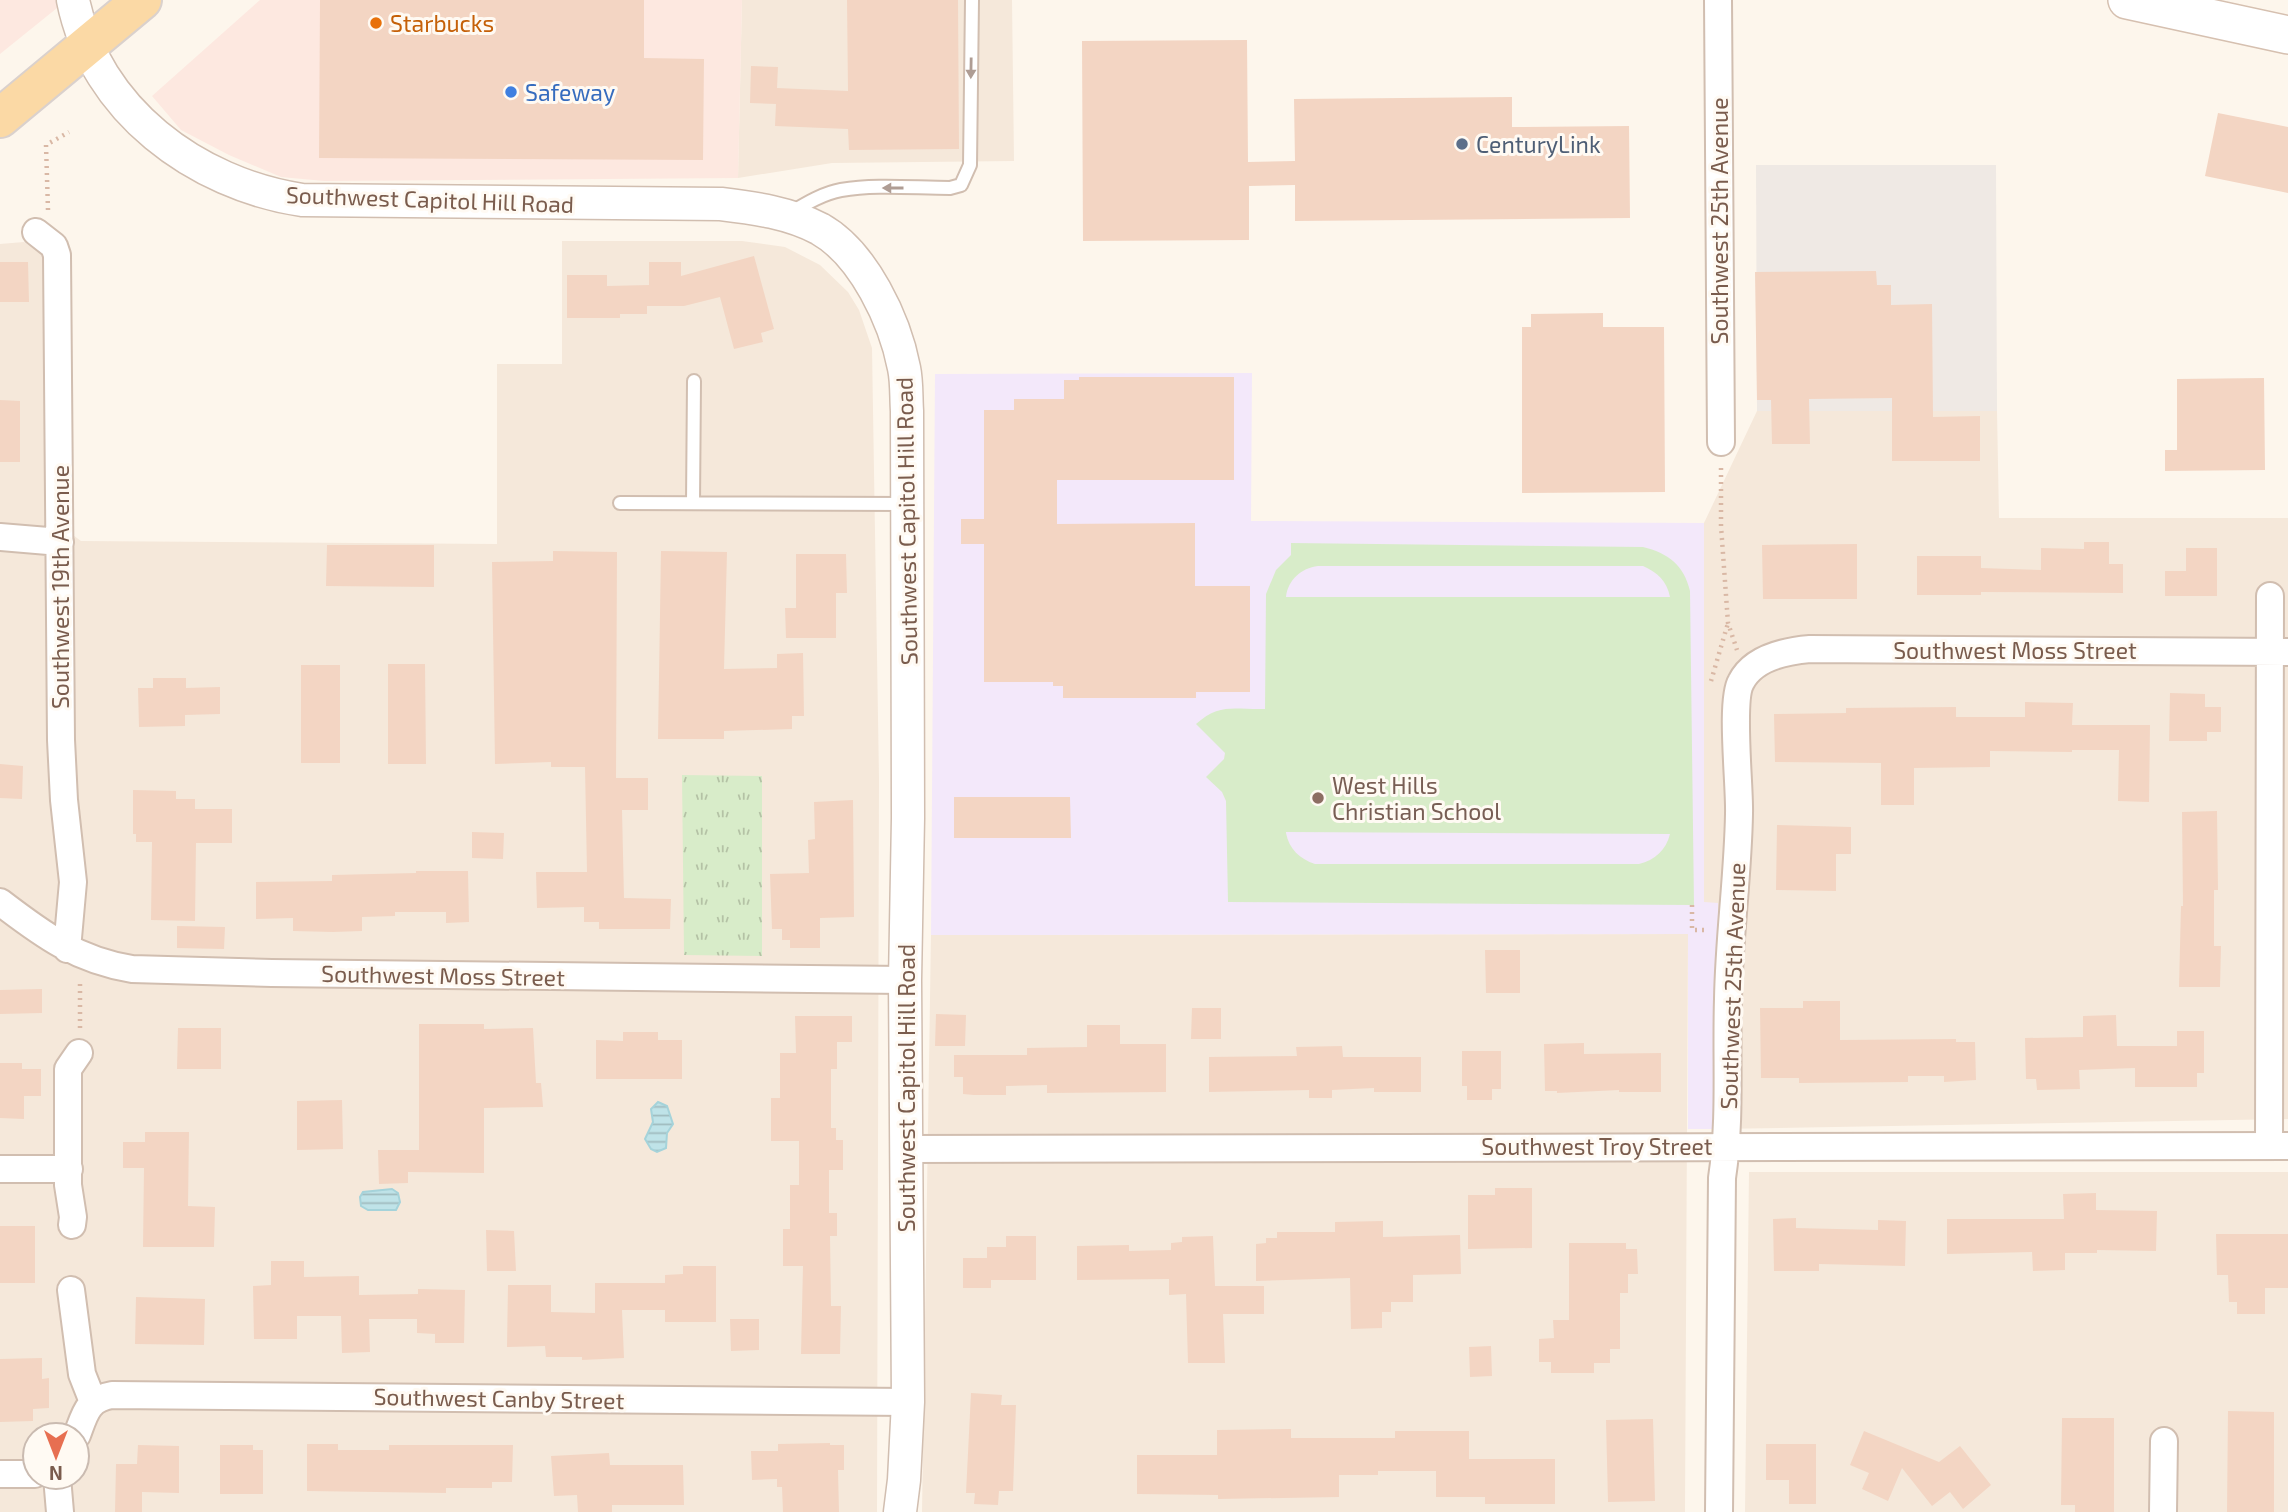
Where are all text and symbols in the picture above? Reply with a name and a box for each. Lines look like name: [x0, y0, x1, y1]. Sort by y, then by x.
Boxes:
place label: Starbucks: [390, 9, 494, 37]
marker: Starbucks: [368, 15, 384, 31]
one-way arrow: [965, 57, 977, 79]
place label: Safeway: [525, 78, 615, 106]
marker: Safeway: [503, 84, 519, 100]
street label: Southwest 25th Avenue: [1705, 97, 1733, 345]
place label: CenturyLink: [1476, 130, 1601, 158]
marker: CenturyLink: [1454, 136, 1470, 152]
street label: Southwest Capitol Hill Road: [285, 180, 575, 218]
one-way arrow: [882, 182, 904, 194]
street label: Southwest Capitol Hill Road: [889, 377, 923, 665]
street label: Southwest 19th Avenue: [46, 465, 74, 709]
street label: Southwest Moss Street: [1893, 636, 2137, 664]
place label: West Hills Christian School: [1332, 771, 1501, 825]
marker: West Hills Christian School: [1310, 790, 1326, 806]
street label: Southwest 25th Avenue: [1714, 862, 1750, 1110]
street label: Southwest Capitol Hill Road: [892, 944, 920, 1232]
street label: Southwest Moss Street: [321, 959, 565, 991]
street label: Southwest Troy Street: [1481, 1132, 1713, 1160]
street label: Southwest Canby Street: [373, 1382, 625, 1414]
north arrow: [21, 1421, 91, 1491]
text: N: [49, 1462, 63, 1485]

